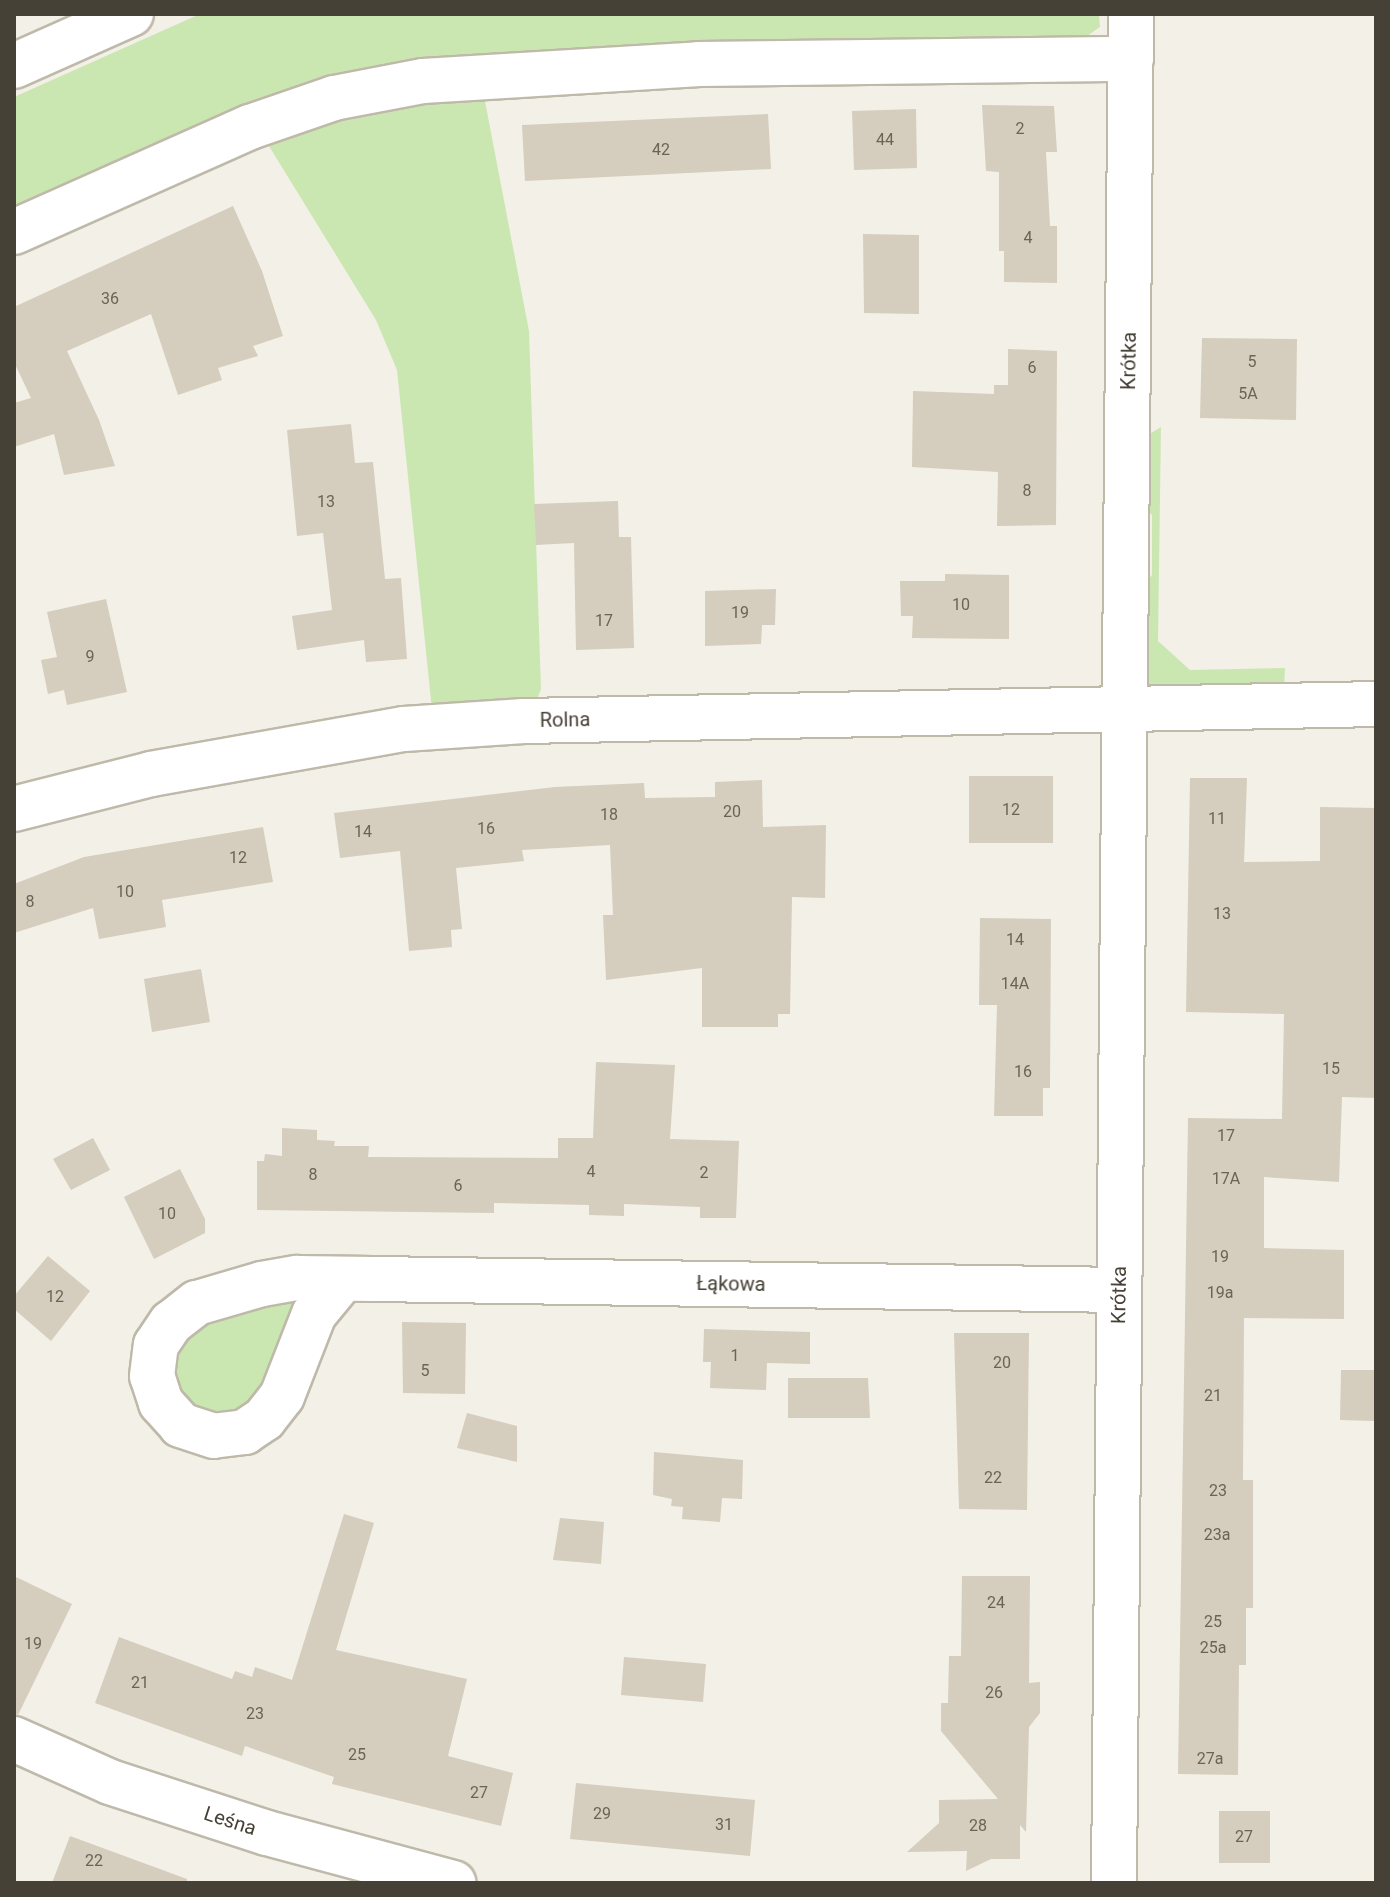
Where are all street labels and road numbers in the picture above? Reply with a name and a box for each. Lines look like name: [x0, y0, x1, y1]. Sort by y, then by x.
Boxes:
street label: Krótka: [1116, 332, 1142, 390]
street label: Rolna: [540, 708, 590, 732]
street label: Krótka: [1106, 1266, 1132, 1324]
street label: Łąkowa: [696, 1271, 766, 1297]
street label: Leśna: [201, 1801, 259, 1841]

